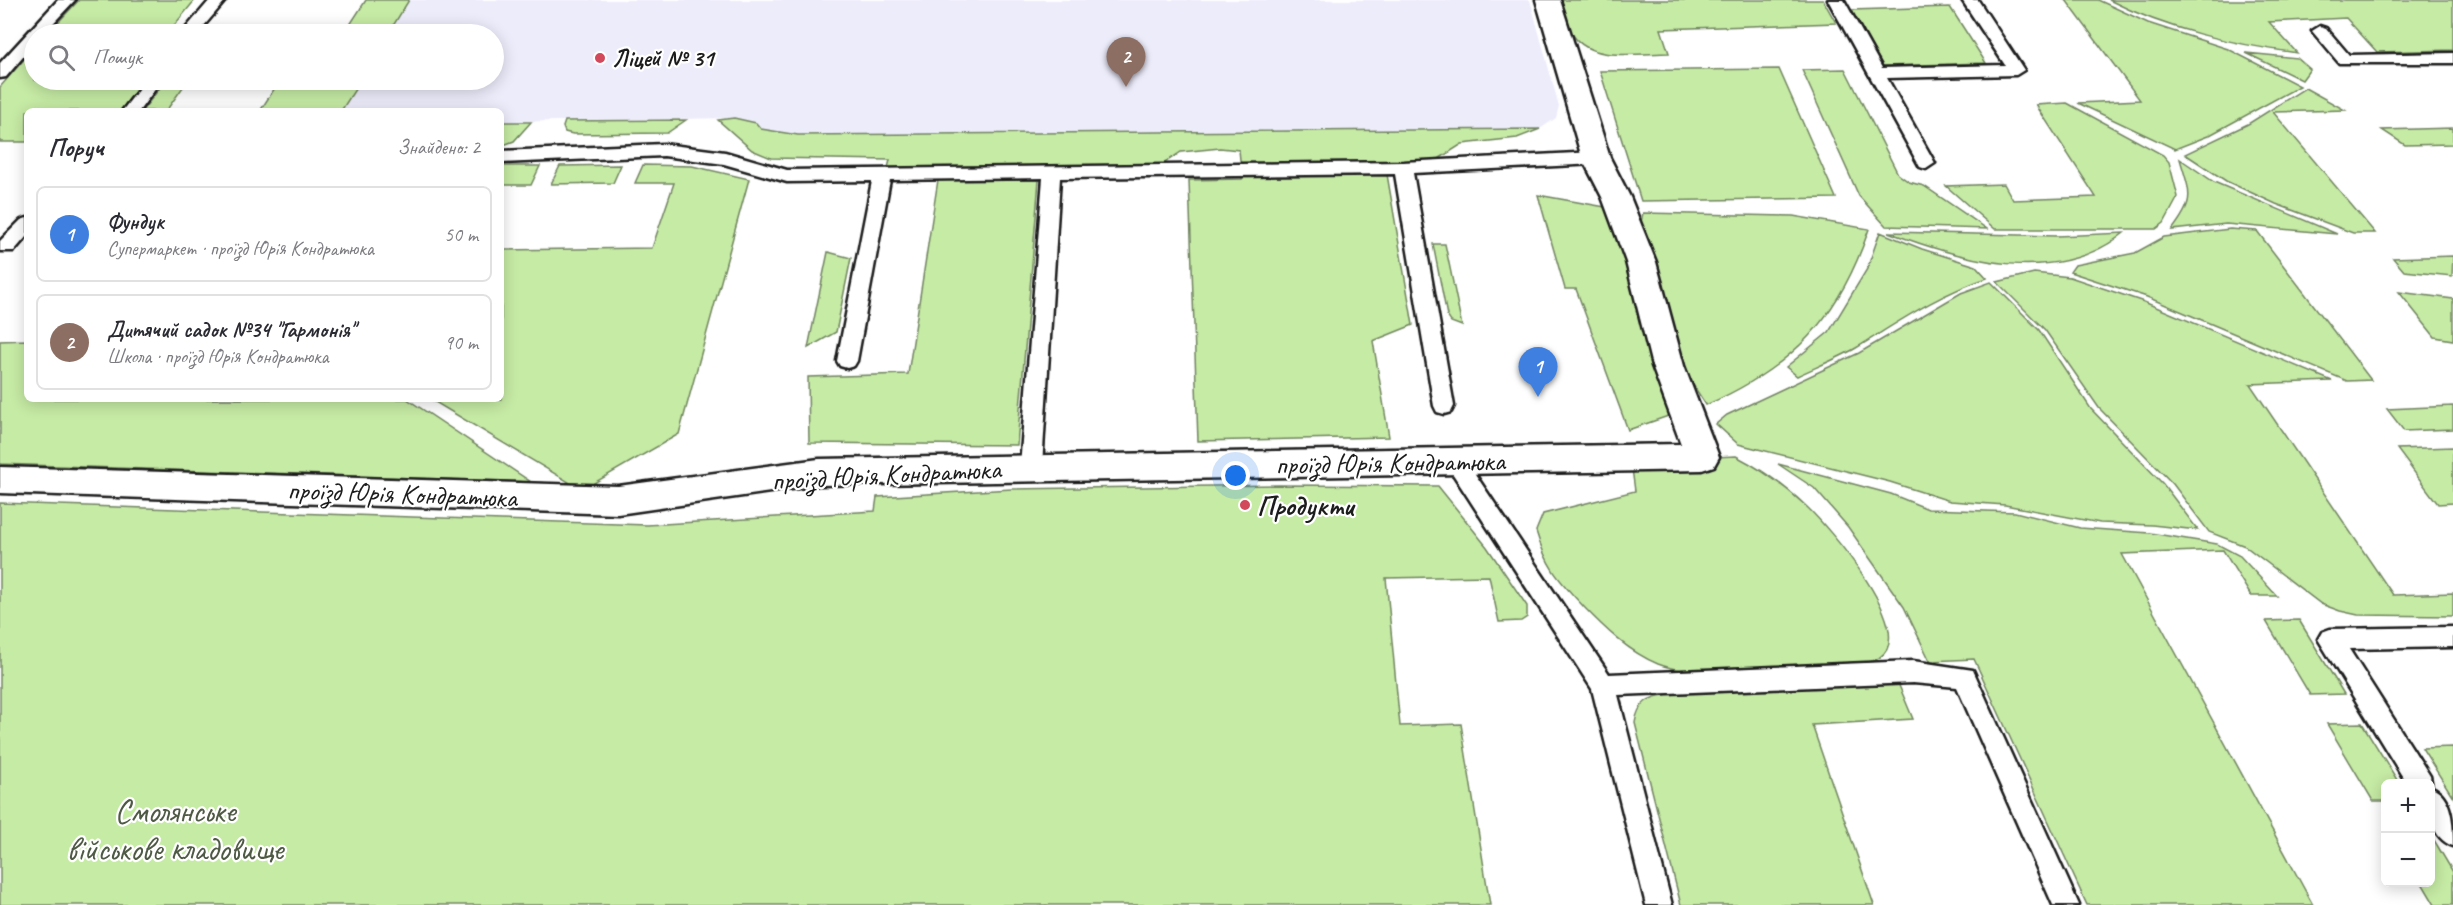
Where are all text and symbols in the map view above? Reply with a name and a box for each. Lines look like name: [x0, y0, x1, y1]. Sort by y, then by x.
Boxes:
search box: [24, 24, 504, 90]
pin: 2: [1106, 38, 1146, 87]
icon: search: [45, 41, 78, 74]
text: Пошук: [93, 43, 142, 71]
place label: Ліцей № 31: [612, 43, 717, 73]
marker: Ліцей № 31: [593, 51, 607, 65]
text: Поруч: [48, 131, 104, 164]
text: Знайдено: 2: [398, 135, 480, 160]
text: Фундук: [107, 208, 164, 236]
text: 1: [65, 222, 74, 247]
text: 50 m: [444, 222, 478, 247]
text: Супермаркет · проїзд Юрія Кондратюка: [107, 236, 374, 261]
text: Дитячий садок №34 "Гармонія": [107, 316, 355, 344]
text: 2: [65, 330, 74, 355]
text: 90 m: [444, 330, 478, 355]
text: Школа · проїзд Юрія Кондратюка: [107, 344, 329, 369]
pin: 1: [1518, 348, 1558, 397]
street label: проїзд Юрія Кондратюка: [1275, 443, 1507, 483]
street label: проїзд Юрія Кондратюка: [770, 451, 1003, 499]
your location: [1221, 461, 1250, 490]
street label: проїзд Юрія Кондратюка: [287, 472, 519, 516]
place label: Продукти: [1257, 488, 1355, 524]
marker: Продукти: [1238, 498, 1252, 512]
map controls: [2381, 779, 2435, 887]
button: +: [2381, 779, 2435, 833]
park label: Смолянське військове кладовище: [67, 790, 286, 870]
button: −: [2381, 833, 2435, 887]

